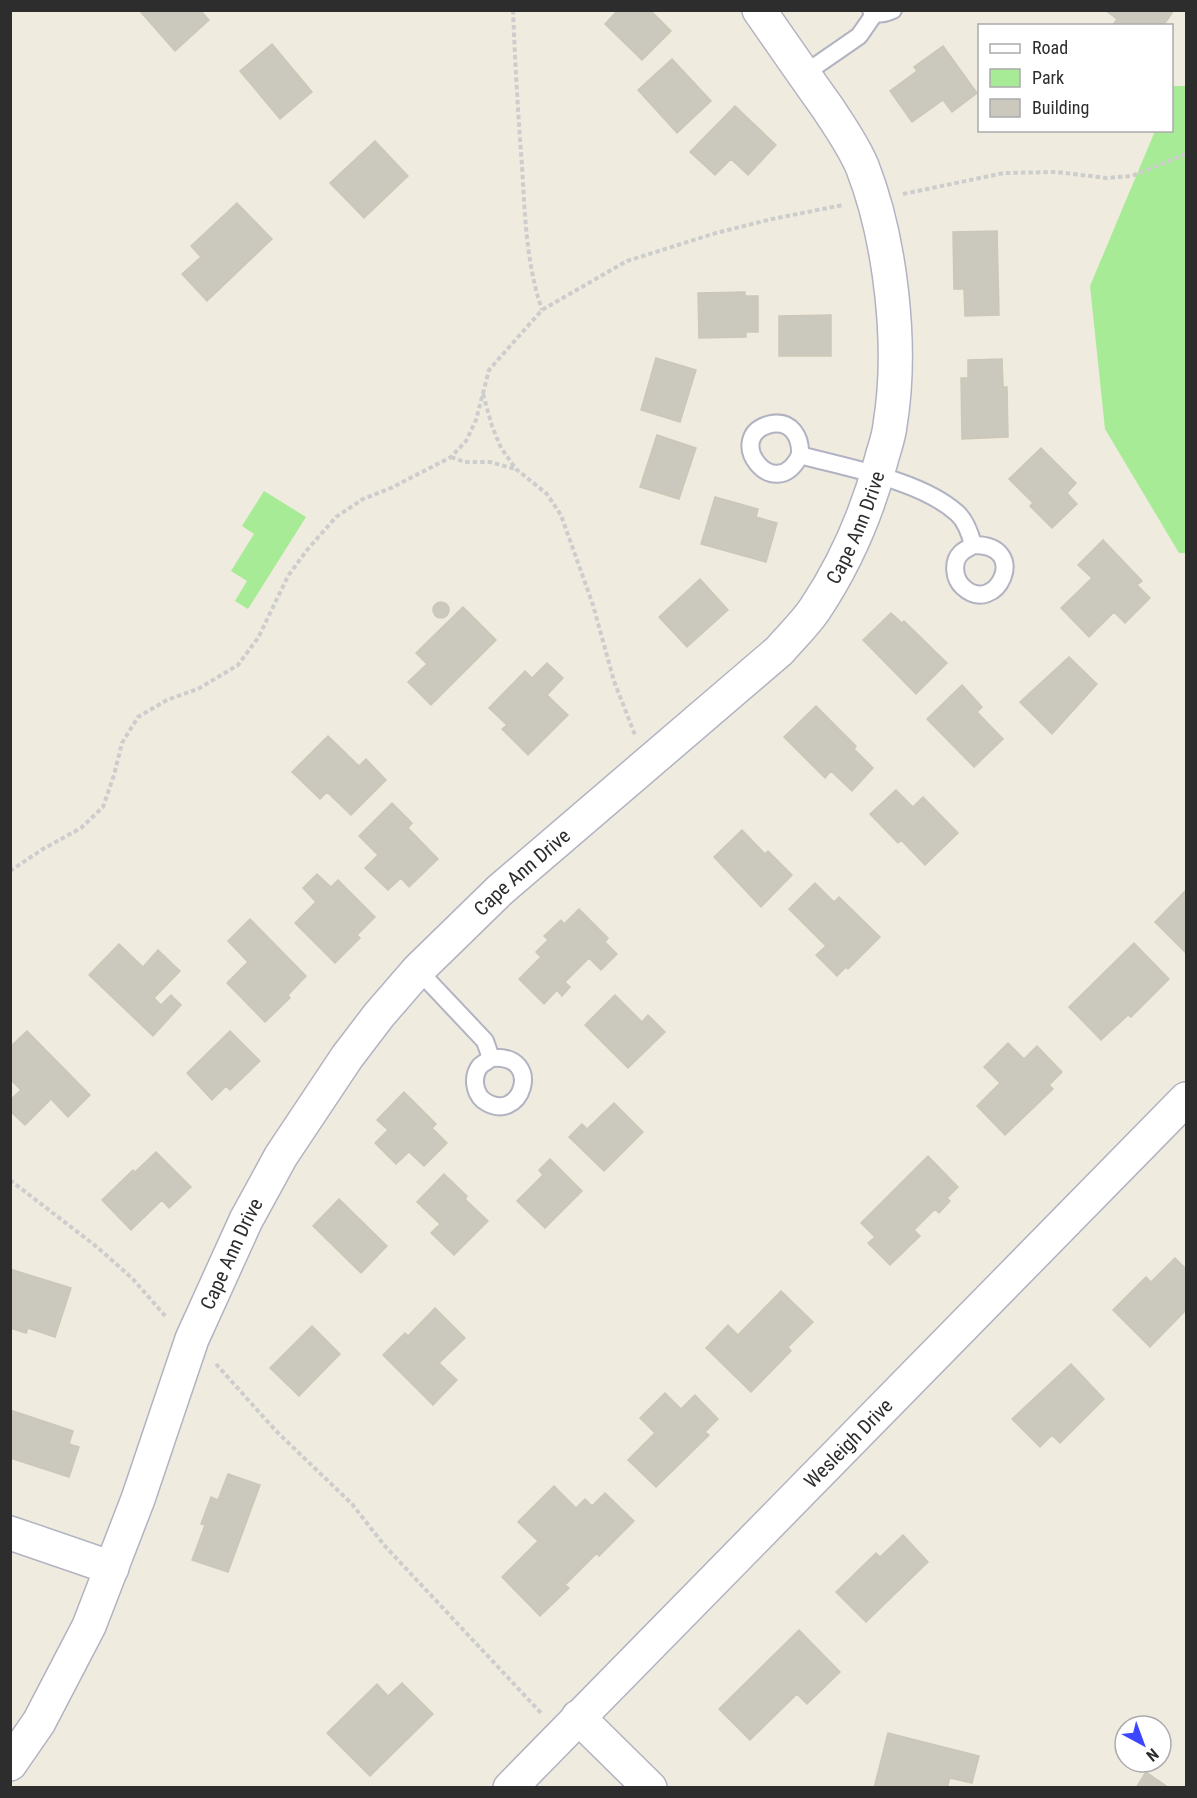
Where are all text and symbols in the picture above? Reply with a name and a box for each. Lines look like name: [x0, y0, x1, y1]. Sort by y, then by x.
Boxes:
legend: [978, 24, 1173, 132]
text: Road: [1032, 37, 1068, 58]
text: Park: [1032, 67, 1064, 88]
text: Building: [1032, 97, 1089, 118]
street label: Cape Ann Drive: [821, 468, 890, 588]
street label: Cape Ann Drive: [469, 823, 575, 921]
street label: Cape Ann Drive: [195, 1194, 268, 1313]
street label: Wesleigh Drive: [799, 1393, 897, 1493]
north arrow: [1113, 1714, 1173, 1774]
text: N: [1143, 1745, 1162, 1765]

